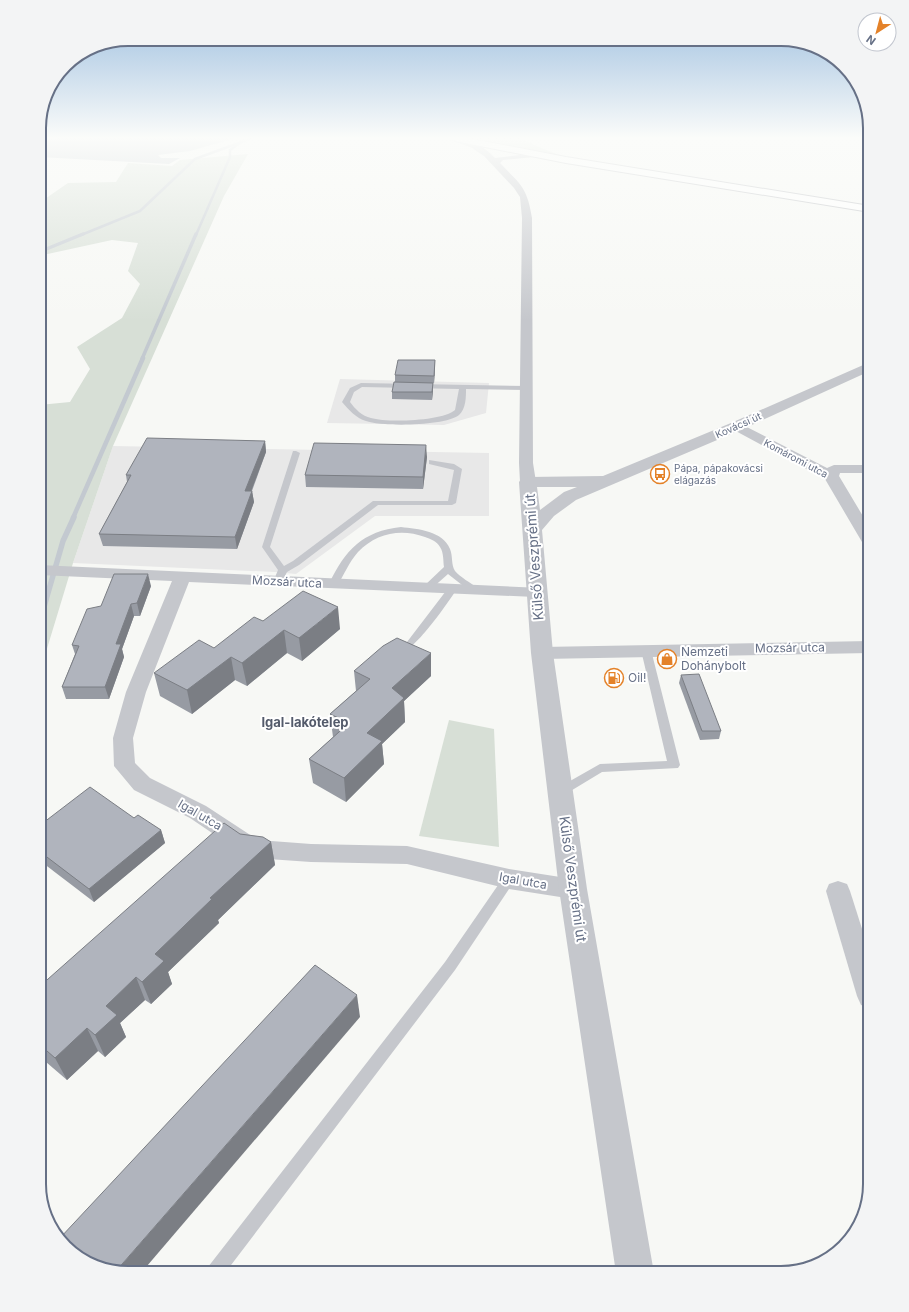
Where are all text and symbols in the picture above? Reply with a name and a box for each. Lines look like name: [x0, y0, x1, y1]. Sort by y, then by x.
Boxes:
north arrow: [857, 12, 897, 52]
text: N: [864, 32, 879, 48]
street label: Kovácsi út: [713, 409, 763, 440]
street label: Komáromi utca: [762, 436, 830, 480]
place label: Pápa, pápakovácsi elágazás: [674, 462, 763, 486]
bus stop icon: Pápa, pápakovácsi elágazás: [649, 463, 671, 485]
street label: Külső Veszprémi út: [521, 493, 546, 621]
street label: Mozsár utca: [252, 572, 322, 591]
street label: Mozsár utca: [755, 639, 825, 656]
place label: Nemzeti Dohánybolt: [681, 644, 746, 673]
shop icon: Nemzeti Dohánybolt: [656, 648, 678, 670]
fuel station icon: Oil!: [603, 667, 625, 689]
place label: Oil!: [628, 670, 646, 685]
district label: Igal-lakótelep: [261, 714, 349, 730]
street label: Igal utca: [176, 796, 225, 833]
street label: Külső Veszprémi út: [556, 815, 591, 943]
street label: Igal utca: [498, 869, 548, 892]

